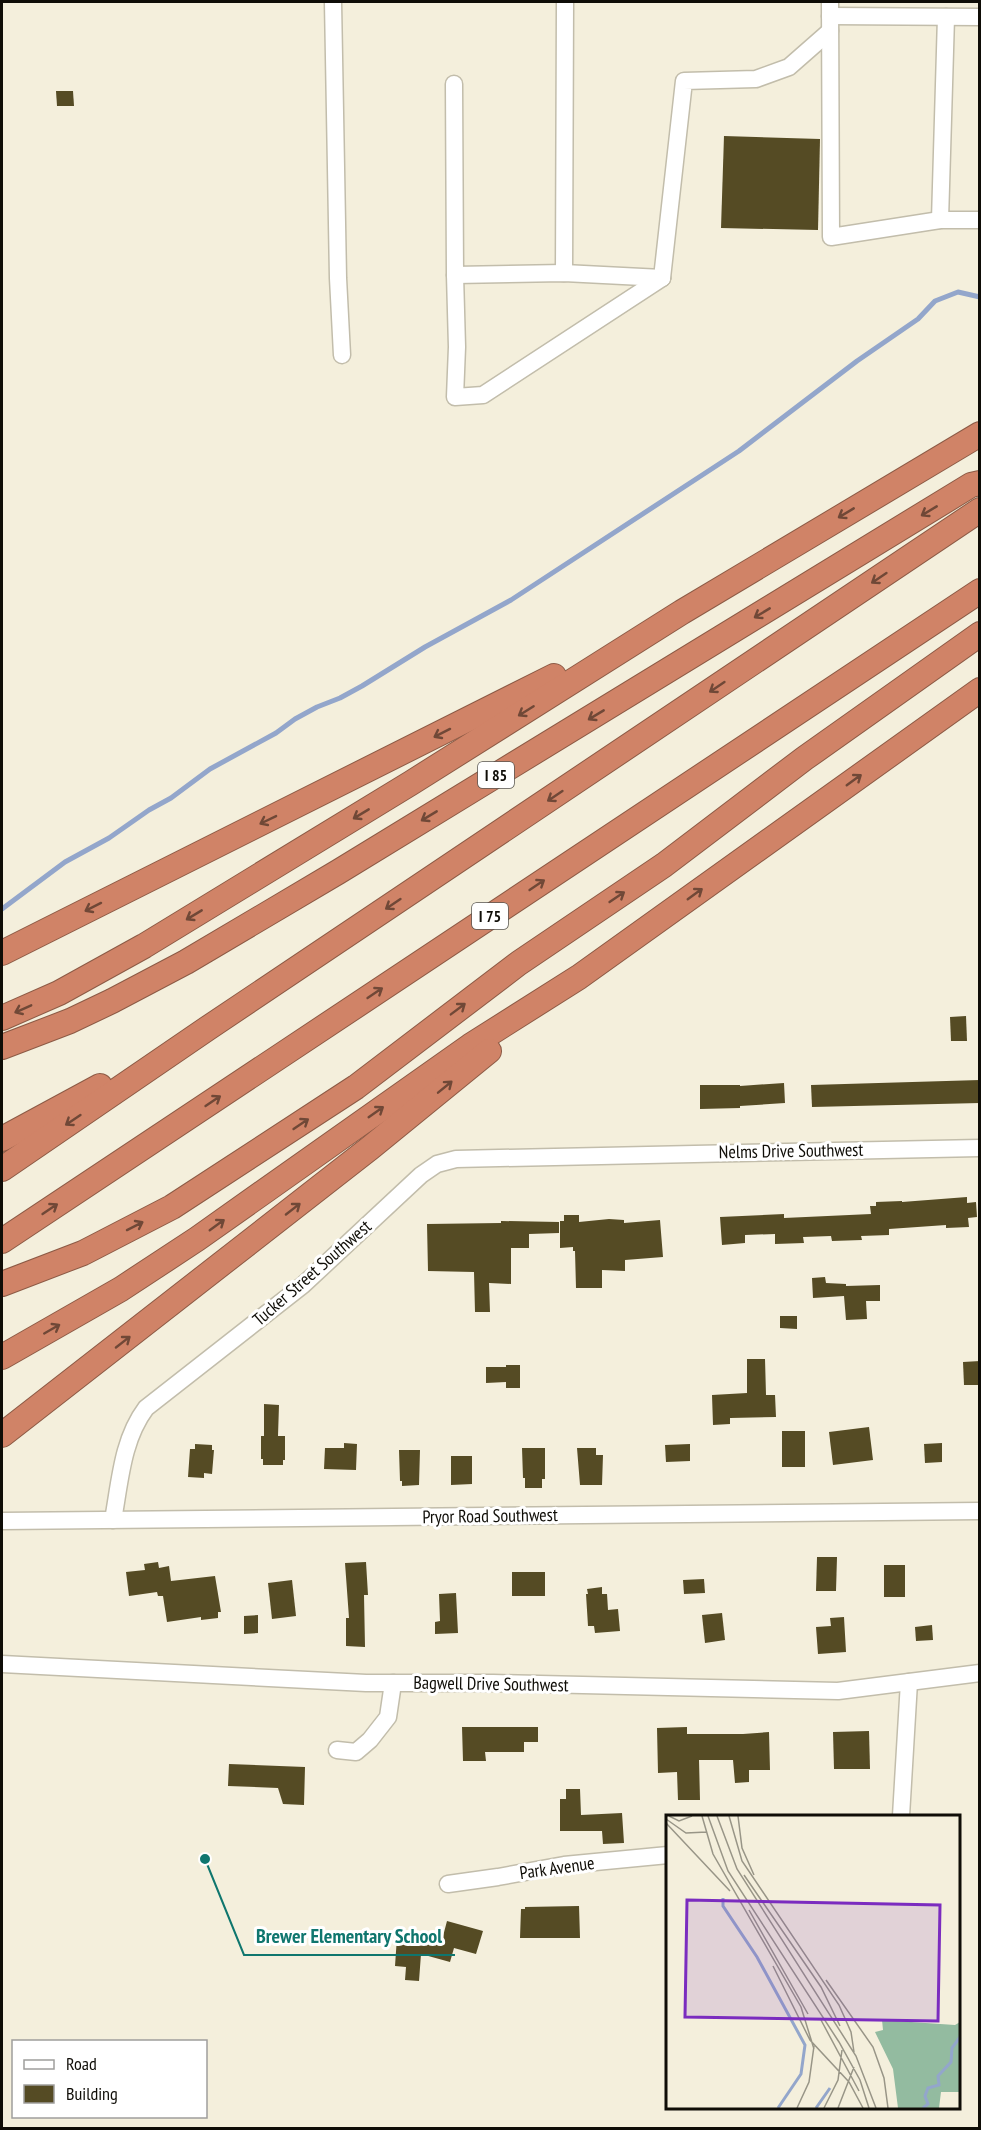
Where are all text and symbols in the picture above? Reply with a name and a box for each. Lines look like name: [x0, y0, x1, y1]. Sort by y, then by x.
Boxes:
one-way arrow: [921, 505, 938, 517]
one-way arrow: [838, 508, 855, 520]
one-way arrow: [871, 572, 887, 584]
one-way arrow: [754, 607, 771, 619]
one-way arrow: [709, 681, 726, 693]
one-way arrow: [518, 705, 535, 717]
one-way arrow: [588, 709, 605, 721]
one-way arrow: [434, 728, 452, 739]
road number: I 85: [478, 762, 514, 788]
one-way arrow: [845, 774, 861, 786]
one-way arrow: [547, 790, 564, 802]
one-way arrow: [353, 808, 370, 820]
one-way arrow: [421, 811, 438, 823]
one-way arrow: [259, 815, 277, 826]
one-way arrow: [529, 879, 545, 891]
one-way arrow: [687, 888, 703, 900]
one-way arrow: [608, 890, 625, 902]
one-way arrow: [385, 898, 402, 910]
one-way arrow: [85, 902, 103, 913]
road number: I 75: [472, 903, 508, 929]
one-way arrow: [186, 910, 203, 922]
one-way arrow: [366, 987, 383, 999]
one-way arrow: [15, 1003, 33, 1015]
one-way arrow: [450, 1003, 466, 1016]
one-way arrow: [437, 1080, 453, 1093]
one-way arrow: [204, 1095, 220, 1107]
one-way arrow: [368, 1106, 384, 1118]
one-way arrow: [64, 1114, 81, 1127]
one-way arrow: [292, 1118, 308, 1130]
street label: Nelms Drive Southwest: [719, 1138, 863, 1163]
one-way arrow: [285, 1202, 301, 1215]
one-way arrow: [41, 1203, 58, 1215]
street label: Tucker Street Southwest: [248, 1215, 376, 1330]
one-way arrow: [209, 1219, 225, 1231]
one-way arrow: [125, 1220, 143, 1231]
one-way arrow: [44, 1322, 61, 1334]
one-way arrow: [115, 1335, 131, 1348]
street label: Pryor Road Southwest: [422, 1503, 558, 1528]
street label: Bagwell Drive Southwest: [413, 1671, 569, 1696]
inset map: [666, 1815, 960, 2109]
street label: Park Avenue: [518, 1851, 596, 1884]
callout: Brewer Elementary School: [244, 1917, 455, 1955]
text: Brewer Elementary School: [256, 1923, 442, 1949]
legend: [12, 2040, 207, 2118]
text: Road: [66, 2052, 97, 2075]
text: Building: [66, 2082, 118, 2105]

